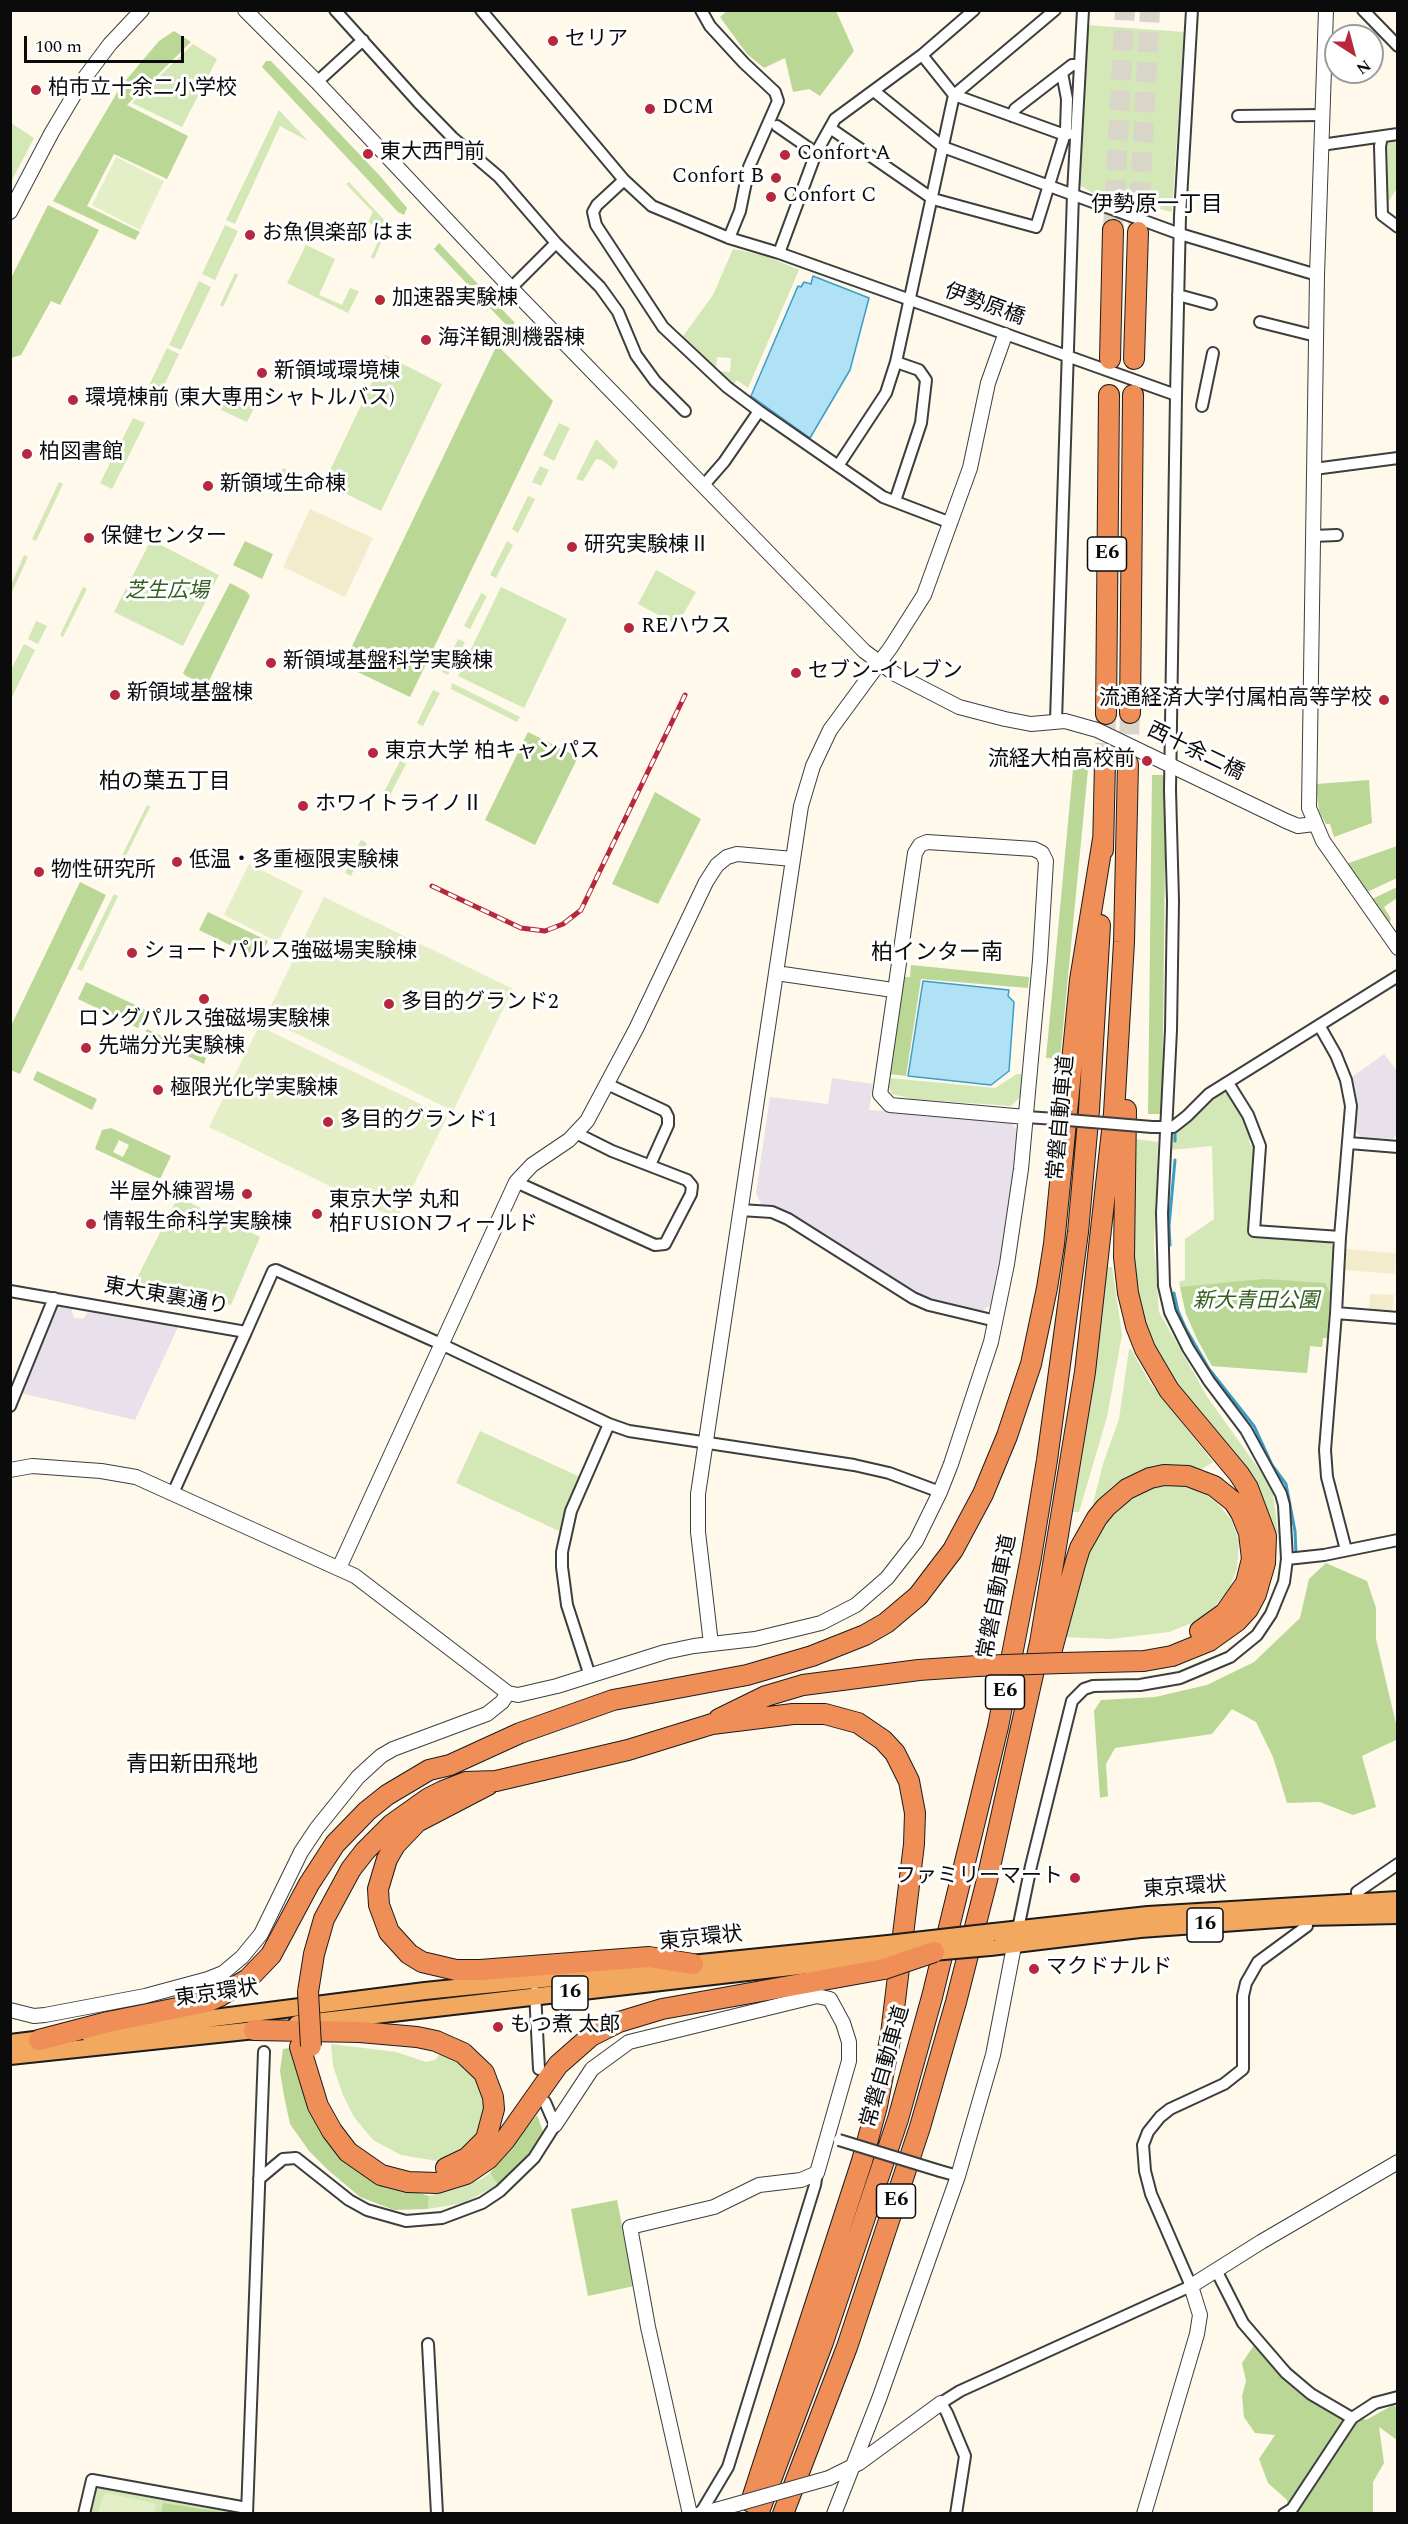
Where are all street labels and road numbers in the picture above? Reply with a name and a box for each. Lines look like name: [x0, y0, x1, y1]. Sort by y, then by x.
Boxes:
street label: 伊勢原橋: [940, 280, 1028, 332]
road number: E6: [1088, 537, 1126, 571]
street label: 西十余二橋: [1142, 719, 1248, 787]
street label: 常磐自動車道: [1045, 1054, 1081, 1182]
street label: 東大東裏通り: [102, 1275, 230, 1321]
street label: 常磐自動車道: [975, 1533, 1023, 1661]
road number: E6: [986, 1675, 1024, 1709]
street label: 東京環状: [1142, 1874, 1228, 1904]
road number: 16: [1187, 1908, 1223, 1942]
street label: 東京環状: [658, 1923, 744, 1957]
road number: 16: [552, 1976, 588, 2010]
street label: 東京環状: [174, 1977, 260, 2013]
street label: 常磐自動車道: [858, 2003, 916, 2131]
road number: E6: [876, 2184, 916, 2218]

